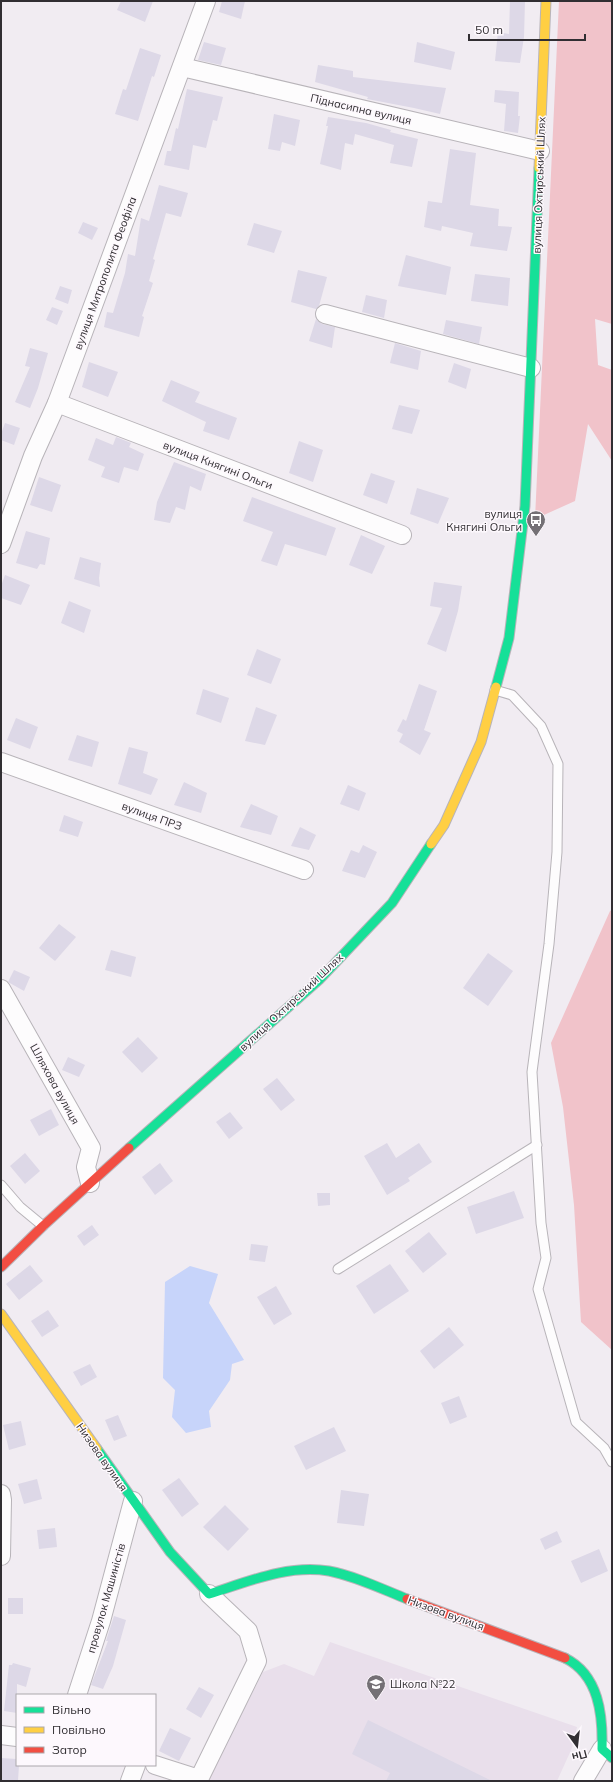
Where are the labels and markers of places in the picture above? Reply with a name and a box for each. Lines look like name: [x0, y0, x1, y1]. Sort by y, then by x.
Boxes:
place label: вулиця Княгині Ольги: [446, 507, 522, 534]
bus stop icon: вулиця Княгині Ольги: [525, 509, 547, 537]
school or university icon: Школа №22: [365, 1673, 387, 1701]
place label: Школа №22: [390, 1677, 456, 1691]

